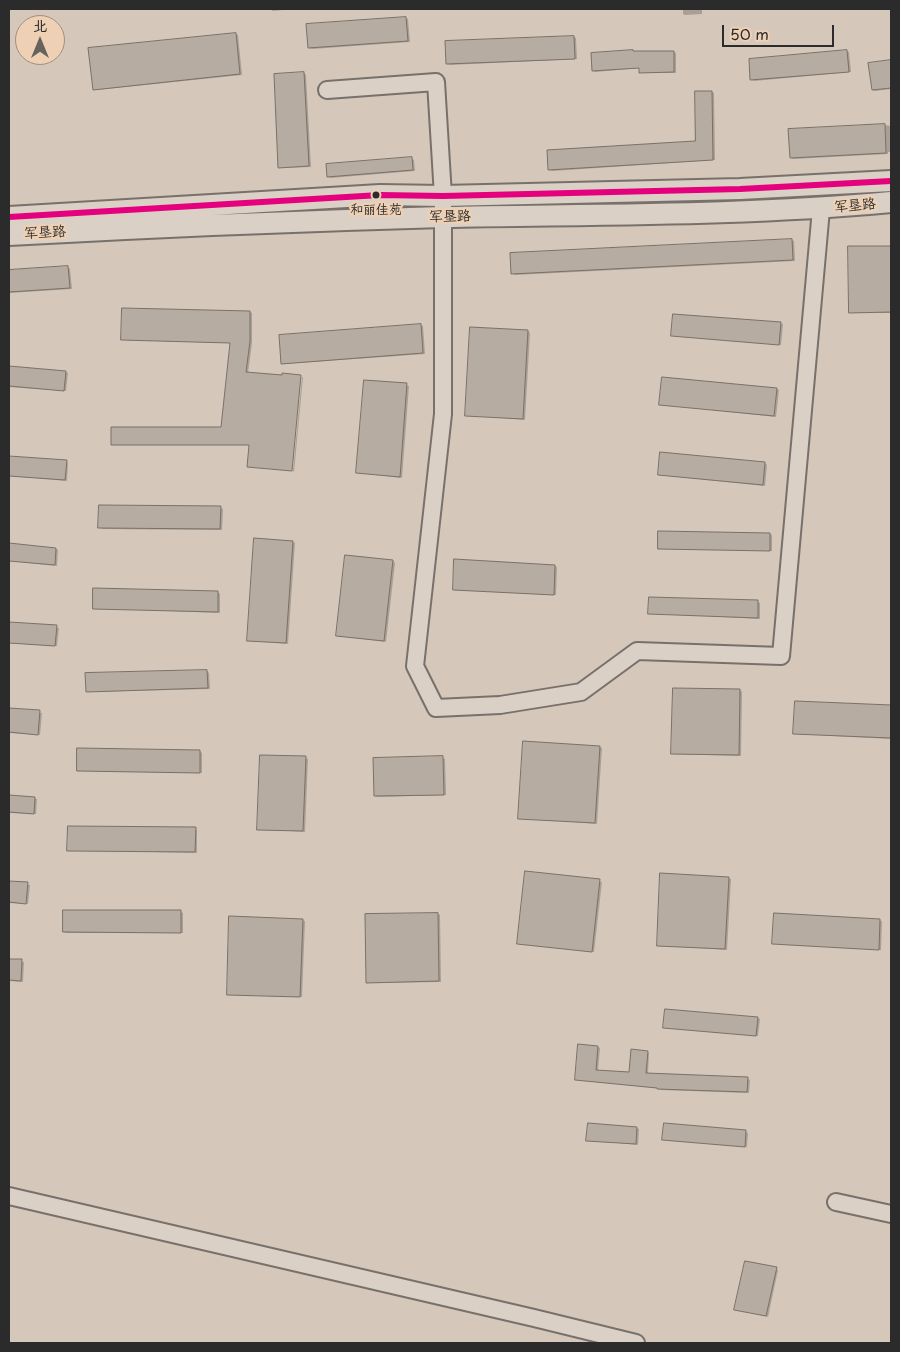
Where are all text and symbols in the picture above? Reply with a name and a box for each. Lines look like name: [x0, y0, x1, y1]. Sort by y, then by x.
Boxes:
north arrow: [15, 15, 65, 65]
text: 北: [33, 15, 47, 36]
scale bar: [725, 15, 838, 47]
text: 50 m: [730, 22, 769, 45]
marker: 和丽佳苑: [371, 190, 381, 200]
street label: 军垦路: [833, 196, 877, 216]
place label: 和丽佳苑: [350, 202, 402, 218]
street label: 军垦路: [429, 208, 471, 226]
street label: 军垦路: [24, 224, 66, 242]

